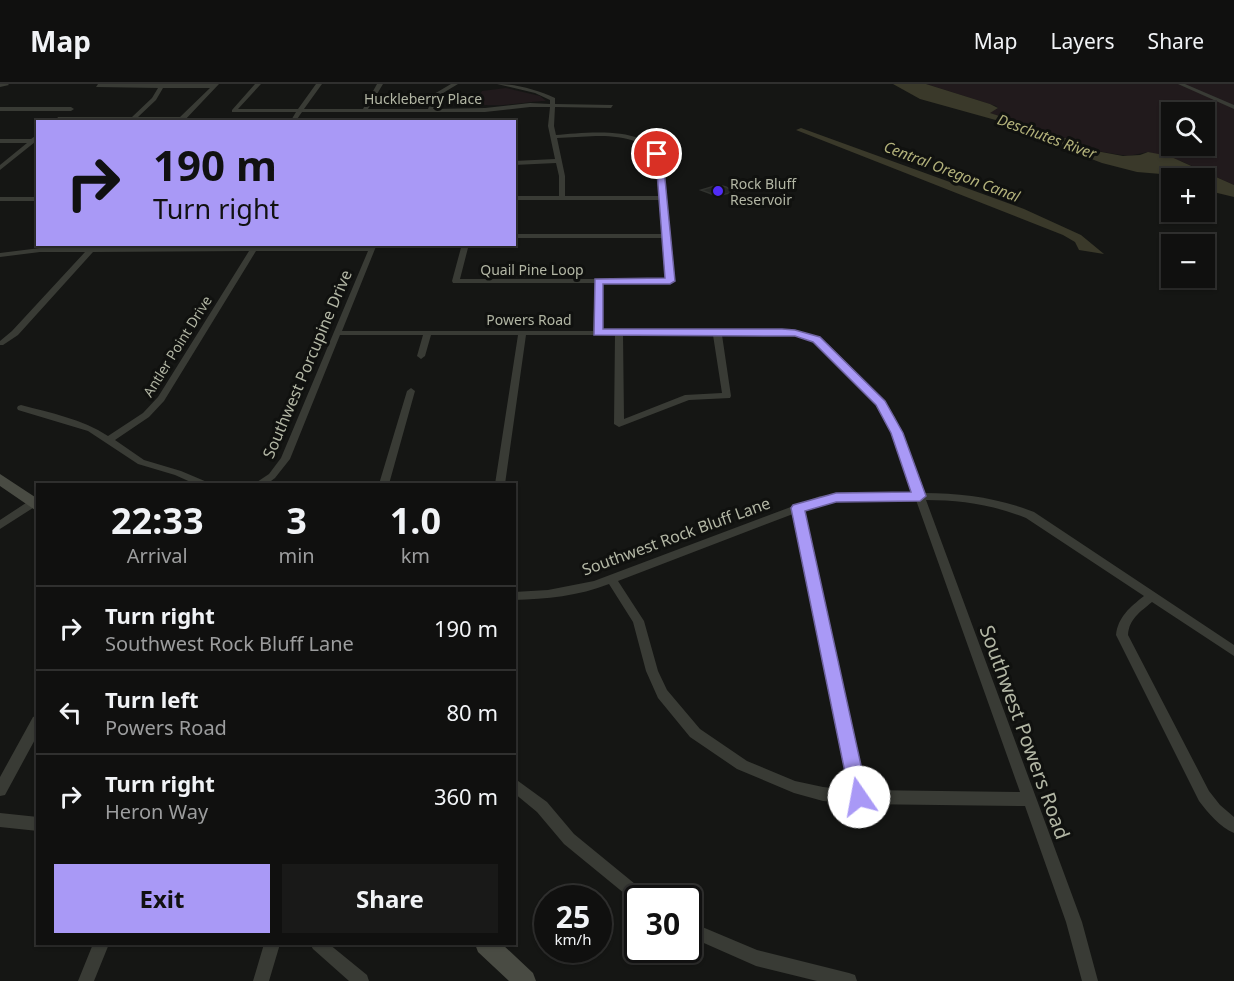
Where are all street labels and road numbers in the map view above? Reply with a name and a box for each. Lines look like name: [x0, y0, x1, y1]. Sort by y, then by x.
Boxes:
street label: Huckleberry Place: [364, 89, 482, 108]
street label: Quail Pine Loop: [480, 260, 584, 279]
street label: Southwest Porcupine Drive: [257, 266, 357, 462]
street label: Antler Point Drive: [138, 292, 216, 400]
street label: Powers Road: [486, 310, 572, 329]
street label: Southwest Rock Bluff Lane: [579, 492, 773, 580]
street label: Southwest Powers Road: [974, 621, 1076, 843]

